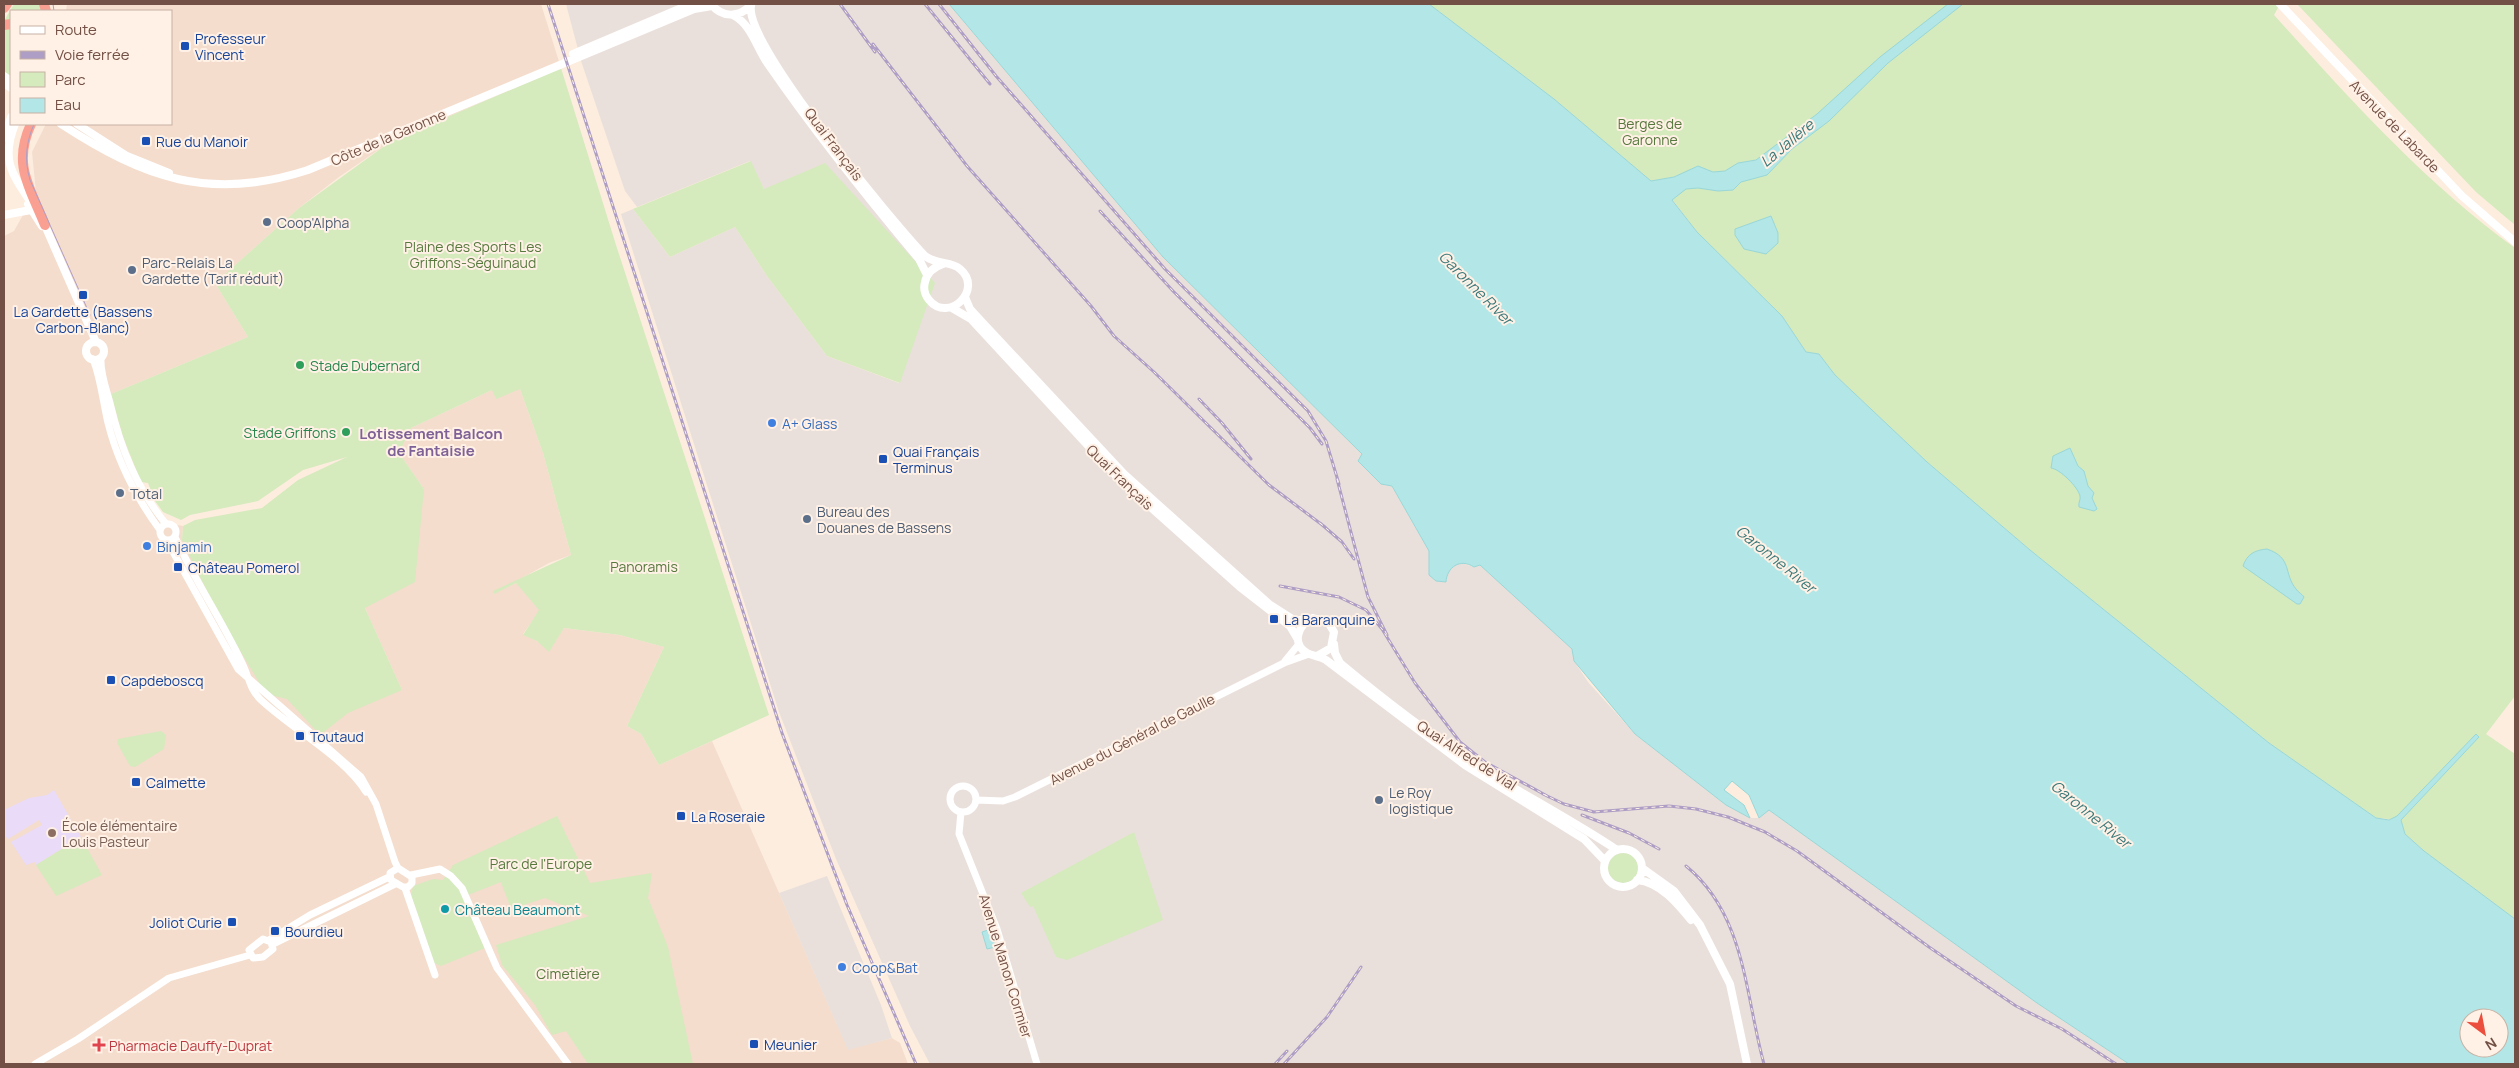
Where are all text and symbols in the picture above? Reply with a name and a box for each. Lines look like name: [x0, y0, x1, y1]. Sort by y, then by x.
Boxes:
legend: [10, 10, 172, 125]
text: Route: [55, 19, 97, 40]
place label: Professeur Vincent: [195, 29, 266, 64]
marker: Professeur Vincent: [179, 40, 191, 52]
text: Voie ferrée: [55, 44, 130, 65]
text: Parc: [55, 69, 86, 90]
street label: Avenue de Labarde: [2346, 75, 2444, 177]
text: Eau: [55, 94, 81, 115]
street label: Côte de la Garonne: [328, 104, 448, 170]
street label: Quai Français: [800, 104, 868, 184]
park label: Berges de Garonne: [1618, 114, 1682, 149]
water label: La Jallère: [1756, 114, 1819, 172]
place label: Rue du Manoir: [156, 132, 248, 151]
marker: Rue du Manoir: [140, 135, 152, 147]
place label: Coop'Alpha: [277, 213, 349, 232]
marker: Coop'Alpha: [261, 216, 273, 228]
park label: Plaine des Sports Les Griffons-Séguinaud: [404, 237, 542, 272]
water label: Garonne River: [1434, 246, 1520, 332]
place label: Parc-Relais La Gardette (Tarif réduit): [142, 253, 284, 288]
marker: Parc-Relais La Gardette (Tarif réduit): [126, 264, 138, 276]
marker: La Gardette (Bassens Carbon-Blanc): [77, 289, 89, 301]
place label: La Gardette (Bassens Carbon-Blanc): [14, 302, 152, 337]
place label: Stade Dubernard: [310, 356, 420, 375]
marker: Stade Dubernard: [294, 359, 306, 371]
place label: A+ Glass: [782, 414, 837, 433]
marker: A+ Glass: [766, 417, 778, 429]
place label: Stade Griffons: [244, 423, 336, 442]
district label: Lotissement Balcon de Fantaisie: [359, 423, 503, 461]
marker: Stade Griffons: [340, 426, 352, 438]
street label: Quai Français: [1082, 440, 1158, 514]
place label: Quai Français Terminus: [893, 442, 979, 477]
marker: Quai Français Terminus: [877, 453, 889, 465]
place label: Total: [130, 484, 162, 503]
marker: Total: [114, 487, 126, 499]
place label: Bureau des Douanes de Bassens: [817, 502, 951, 537]
marker: Bureau des Douanes de Bassens: [801, 513, 813, 525]
water label: Garonne River: [1732, 520, 1822, 599]
place label: Binjamin: [157, 537, 212, 556]
marker: Binjamin: [141, 540, 153, 552]
park label: Panoramis: [610, 557, 678, 576]
place label: Château Pomerol: [188, 558, 300, 577]
marker: Château Pomerol: [172, 561, 184, 573]
place label: La Baranquine: [1284, 610, 1375, 629]
marker: La Baranquine: [1268, 613, 1280, 625]
place label: Capdeboscq: [121, 671, 203, 690]
marker: Capdeboscq: [105, 674, 117, 686]
street label: Avenue du Général de Gaulle: [1046, 689, 1218, 789]
street label: Quai Alfred de Vial: [1413, 716, 1521, 794]
place label: Toutaud: [310, 727, 364, 746]
marker: Toutaud: [294, 730, 306, 742]
place label: Calmette: [146, 773, 206, 792]
water label: Garonne River: [2047, 775, 2137, 854]
marker: Calmette: [130, 776, 142, 788]
place label: Le Roy logistique: [1389, 783, 1453, 818]
marker: Le Roy logistique: [1373, 794, 1385, 806]
place label: La Roseraie: [691, 807, 765, 826]
marker: La Roseraie: [675, 810, 687, 822]
place label: École élémentaire Louis Pasteur: [62, 816, 177, 851]
marker: École élémentaire Louis Pasteur: [46, 827, 58, 839]
park label: Parc de l'Europe: [490, 854, 592, 873]
street label: Avenue Manon Cormier: [975, 892, 1037, 1040]
place label: Château Beaumont: [455, 900, 581, 919]
marker: Château Beaumont: [439, 903, 451, 915]
place label: Joliot Curie: [149, 913, 222, 932]
marker: Joliot Curie: [226, 916, 238, 928]
place label: Bourdieu: [285, 922, 343, 941]
marker: Bourdieu: [269, 925, 281, 937]
place label: Coop&Bat: [852, 958, 918, 977]
marker: Coop&Bat: [836, 961, 848, 973]
park label: Cimetière: [536, 964, 600, 983]
north arrow: [2459, 1008, 2509, 1058]
text: N: [2482, 1034, 2500, 1055]
place label: Meunier: [764, 1035, 817, 1054]
place label: Pharmacie Dauffy-Duprat: [109, 1036, 273, 1055]
marker: Meunier: [748, 1038, 760, 1050]
marker: Pharmacie Dauffy-Duprat: [93, 1039, 105, 1051]

